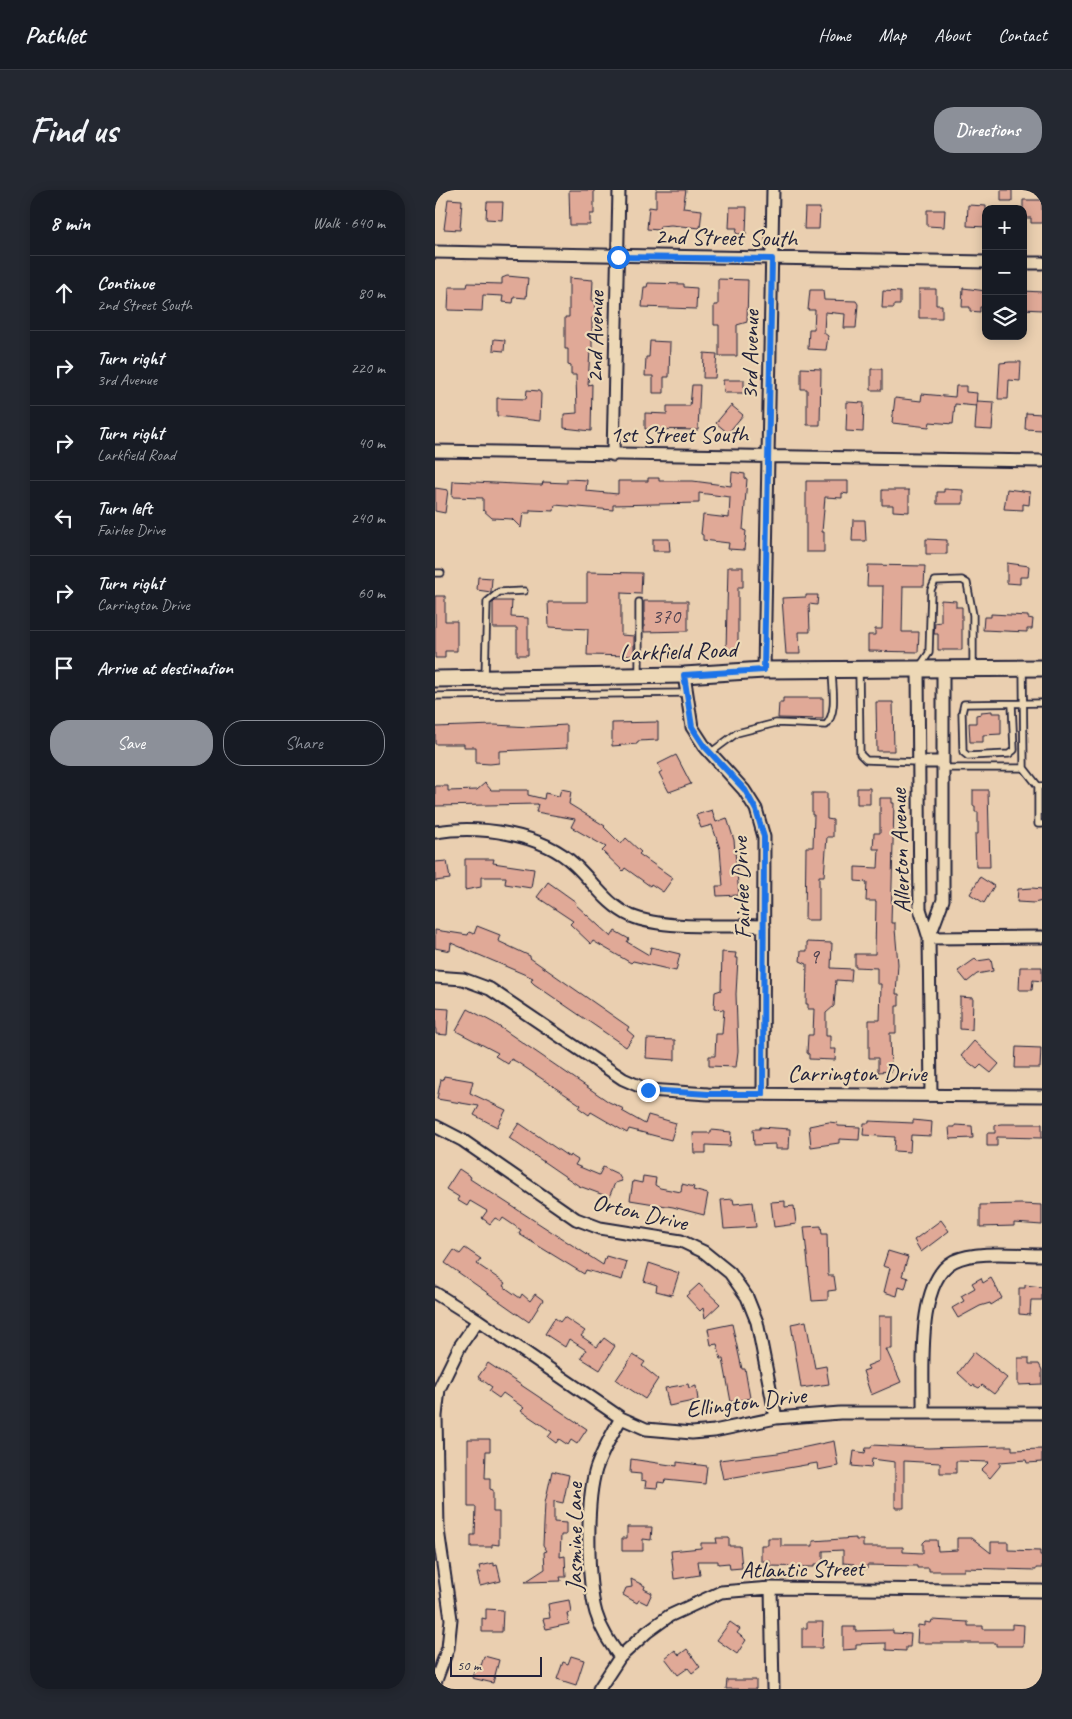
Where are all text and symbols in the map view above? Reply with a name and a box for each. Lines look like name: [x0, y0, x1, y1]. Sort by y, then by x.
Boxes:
text: Pathlet: [25, 20, 85, 50]
text: Home: [818, 24, 851, 46]
text: Map: [879, 24, 906, 46]
text: About: [934, 24, 970, 46]
text: Contact: [998, 24, 1047, 46]
button: Directions: [934, 107, 1042, 153]
text: Find us: [30, 108, 117, 153]
map controls: [982, 205, 1027, 340]
button: +: [982, 205, 1027, 250]
text: 8 min: [50, 210, 90, 236]
text: Walk · 640 m: [313, 213, 385, 233]
street label: 2nd Street South: [654, 221, 799, 253]
route start: [607, 246, 630, 269]
button: −: [982, 250, 1027, 295]
text: Continue: [97, 271, 154, 295]
icon: ahead: [50, 279, 78, 307]
text: 80 m: [358, 283, 385, 303]
street label: 2nd Avenue: [579, 288, 611, 383]
text: 2nd Street South: [97, 295, 192, 315]
button: layers: [982, 295, 1027, 340]
street label: 3rd Avenue: [734, 308, 766, 400]
text: Turn right: [97, 346, 164, 370]
icon: right: [50, 354, 78, 382]
text: 220 m: [351, 358, 385, 378]
text: 3rd Avenue: [97, 370, 157, 390]
street label: 1st Street South: [610, 419, 750, 449]
text: Turn right: [97, 421, 164, 445]
icon: right: [50, 429, 78, 457]
text: 40 m: [358, 433, 385, 453]
text: Larkfield Road: [97, 445, 175, 465]
text: Turn left: [97, 496, 152, 520]
icon: left: [50, 504, 78, 532]
text: 240 m: [351, 508, 385, 528]
text: Fairlee Drive: [97, 520, 165, 540]
text: Turn right: [97, 571, 164, 595]
icon: right: [50, 579, 78, 607]
text: 60 m: [358, 583, 385, 603]
text: Carrington Drive: [97, 595, 190, 615]
house number: 370: [652, 603, 682, 629]
street label: Larkfield Road: [619, 634, 741, 668]
icon: arrive: [50, 654, 78, 682]
text: Arrive at destination: [97, 656, 233, 680]
button: Save: [50, 720, 213, 766]
button: Share: [223, 720, 385, 766]
street label: Allerton Avenue: [883, 786, 917, 914]
street label: Fairlee Drive: [724, 834, 758, 939]
house number: 9: [809, 943, 820, 969]
street label: Carrington Drive: [787, 1058, 929, 1088]
route end: [637, 1079, 660, 1102]
street label: Orton Drive: [590, 1187, 693, 1238]
street label: Ellington Drive: [684, 1379, 810, 1424]
street label: Jasmine Lane: [559, 1480, 589, 1592]
street label: Atlantic Street: [740, 1553, 866, 1585]
scale bar: [450, 1654, 543, 1677]
text: 50 m: [457, 1657, 481, 1674]

